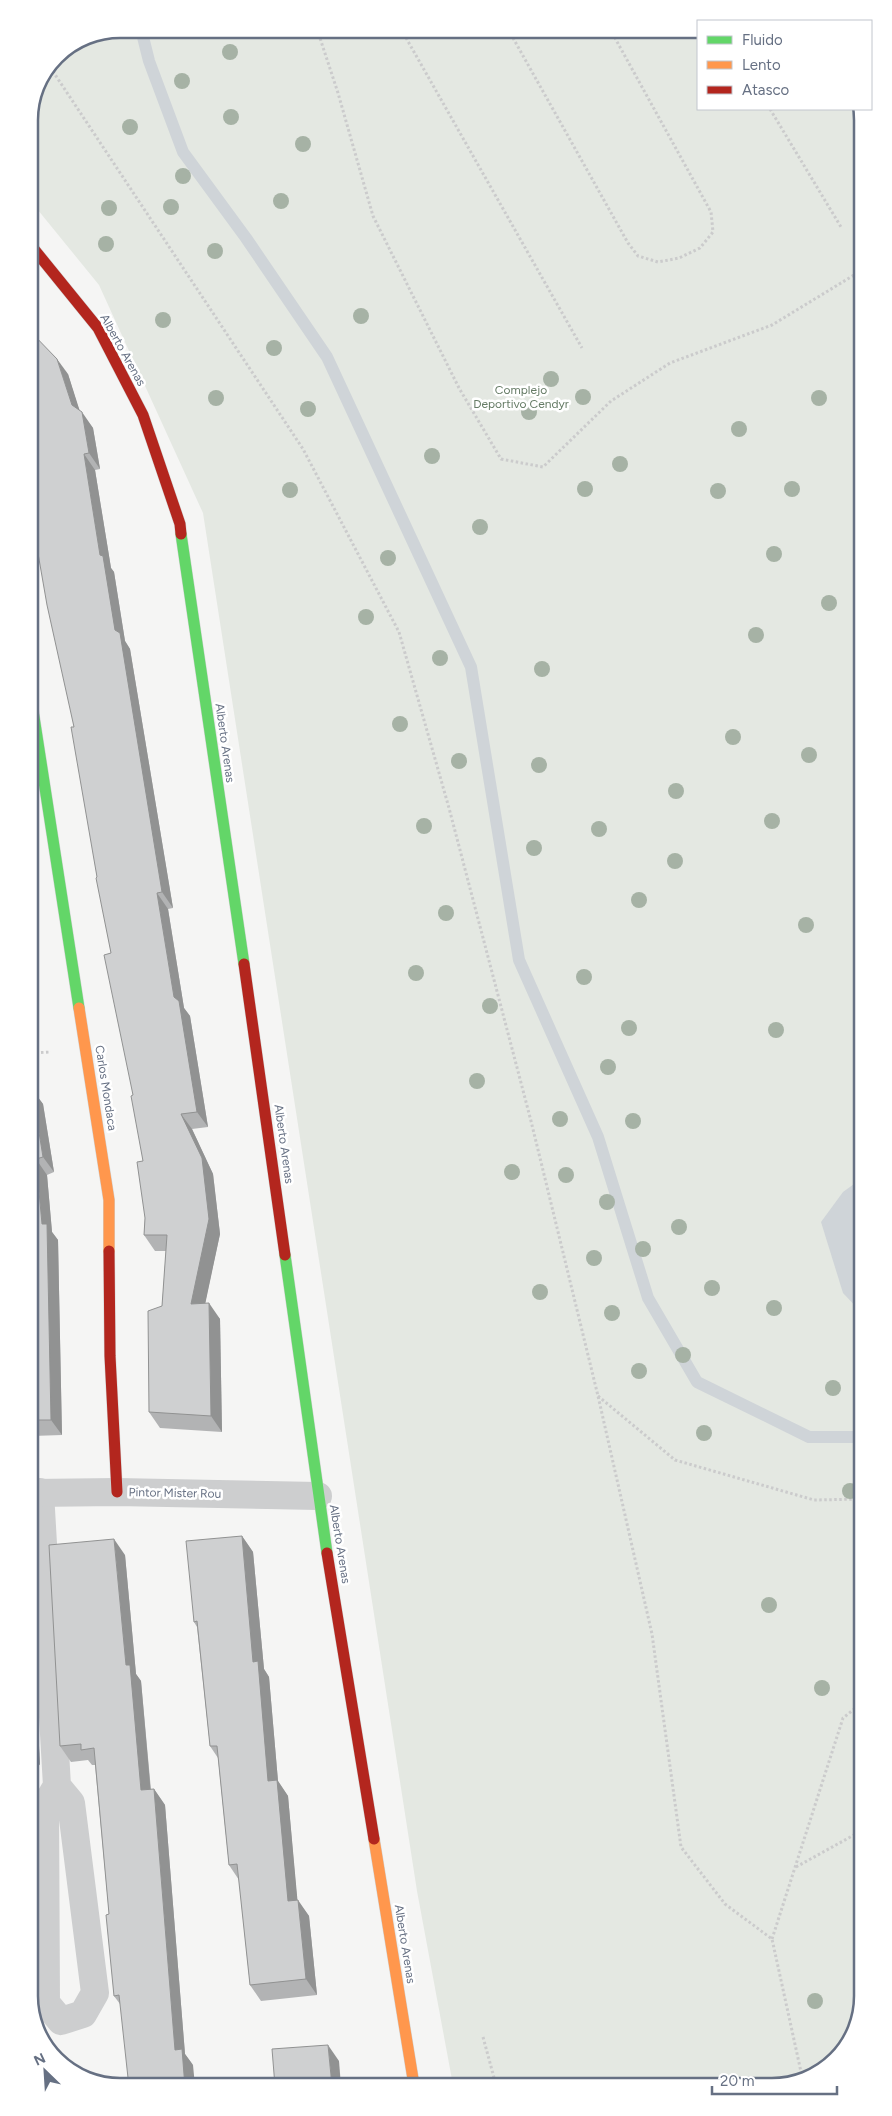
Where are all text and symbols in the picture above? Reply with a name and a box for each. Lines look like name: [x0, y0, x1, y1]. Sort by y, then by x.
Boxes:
legend: [697, 20, 872, 110]
text: Fluido: [742, 31, 783, 49]
text: Lento: [742, 56, 781, 74]
text: Atasco: [742, 81, 790, 99]
street label: Alberto Arenas: [97, 312, 149, 389]
park label: Complejo Deportivo Cendyr: [473, 383, 569, 411]
street label: Alberto Arenas: [213, 702, 238, 784]
street label: Carlos Mondaca: [92, 1044, 120, 1132]
street label: Alberto Arenas: [272, 1103, 297, 1185]
street label: Pintor Mister Rou: [129, 1485, 221, 1501]
street label: Alberto Arenas: [327, 1503, 353, 1585]
street label: Alberto Arenas: [392, 1903, 418, 1985]
north arrow: [20, 2046, 70, 2096]
text: N: [31, 2050, 48, 2070]
scale bar: [712, 2064, 837, 2096]
text: 20 m: [720, 2072, 754, 2090]

